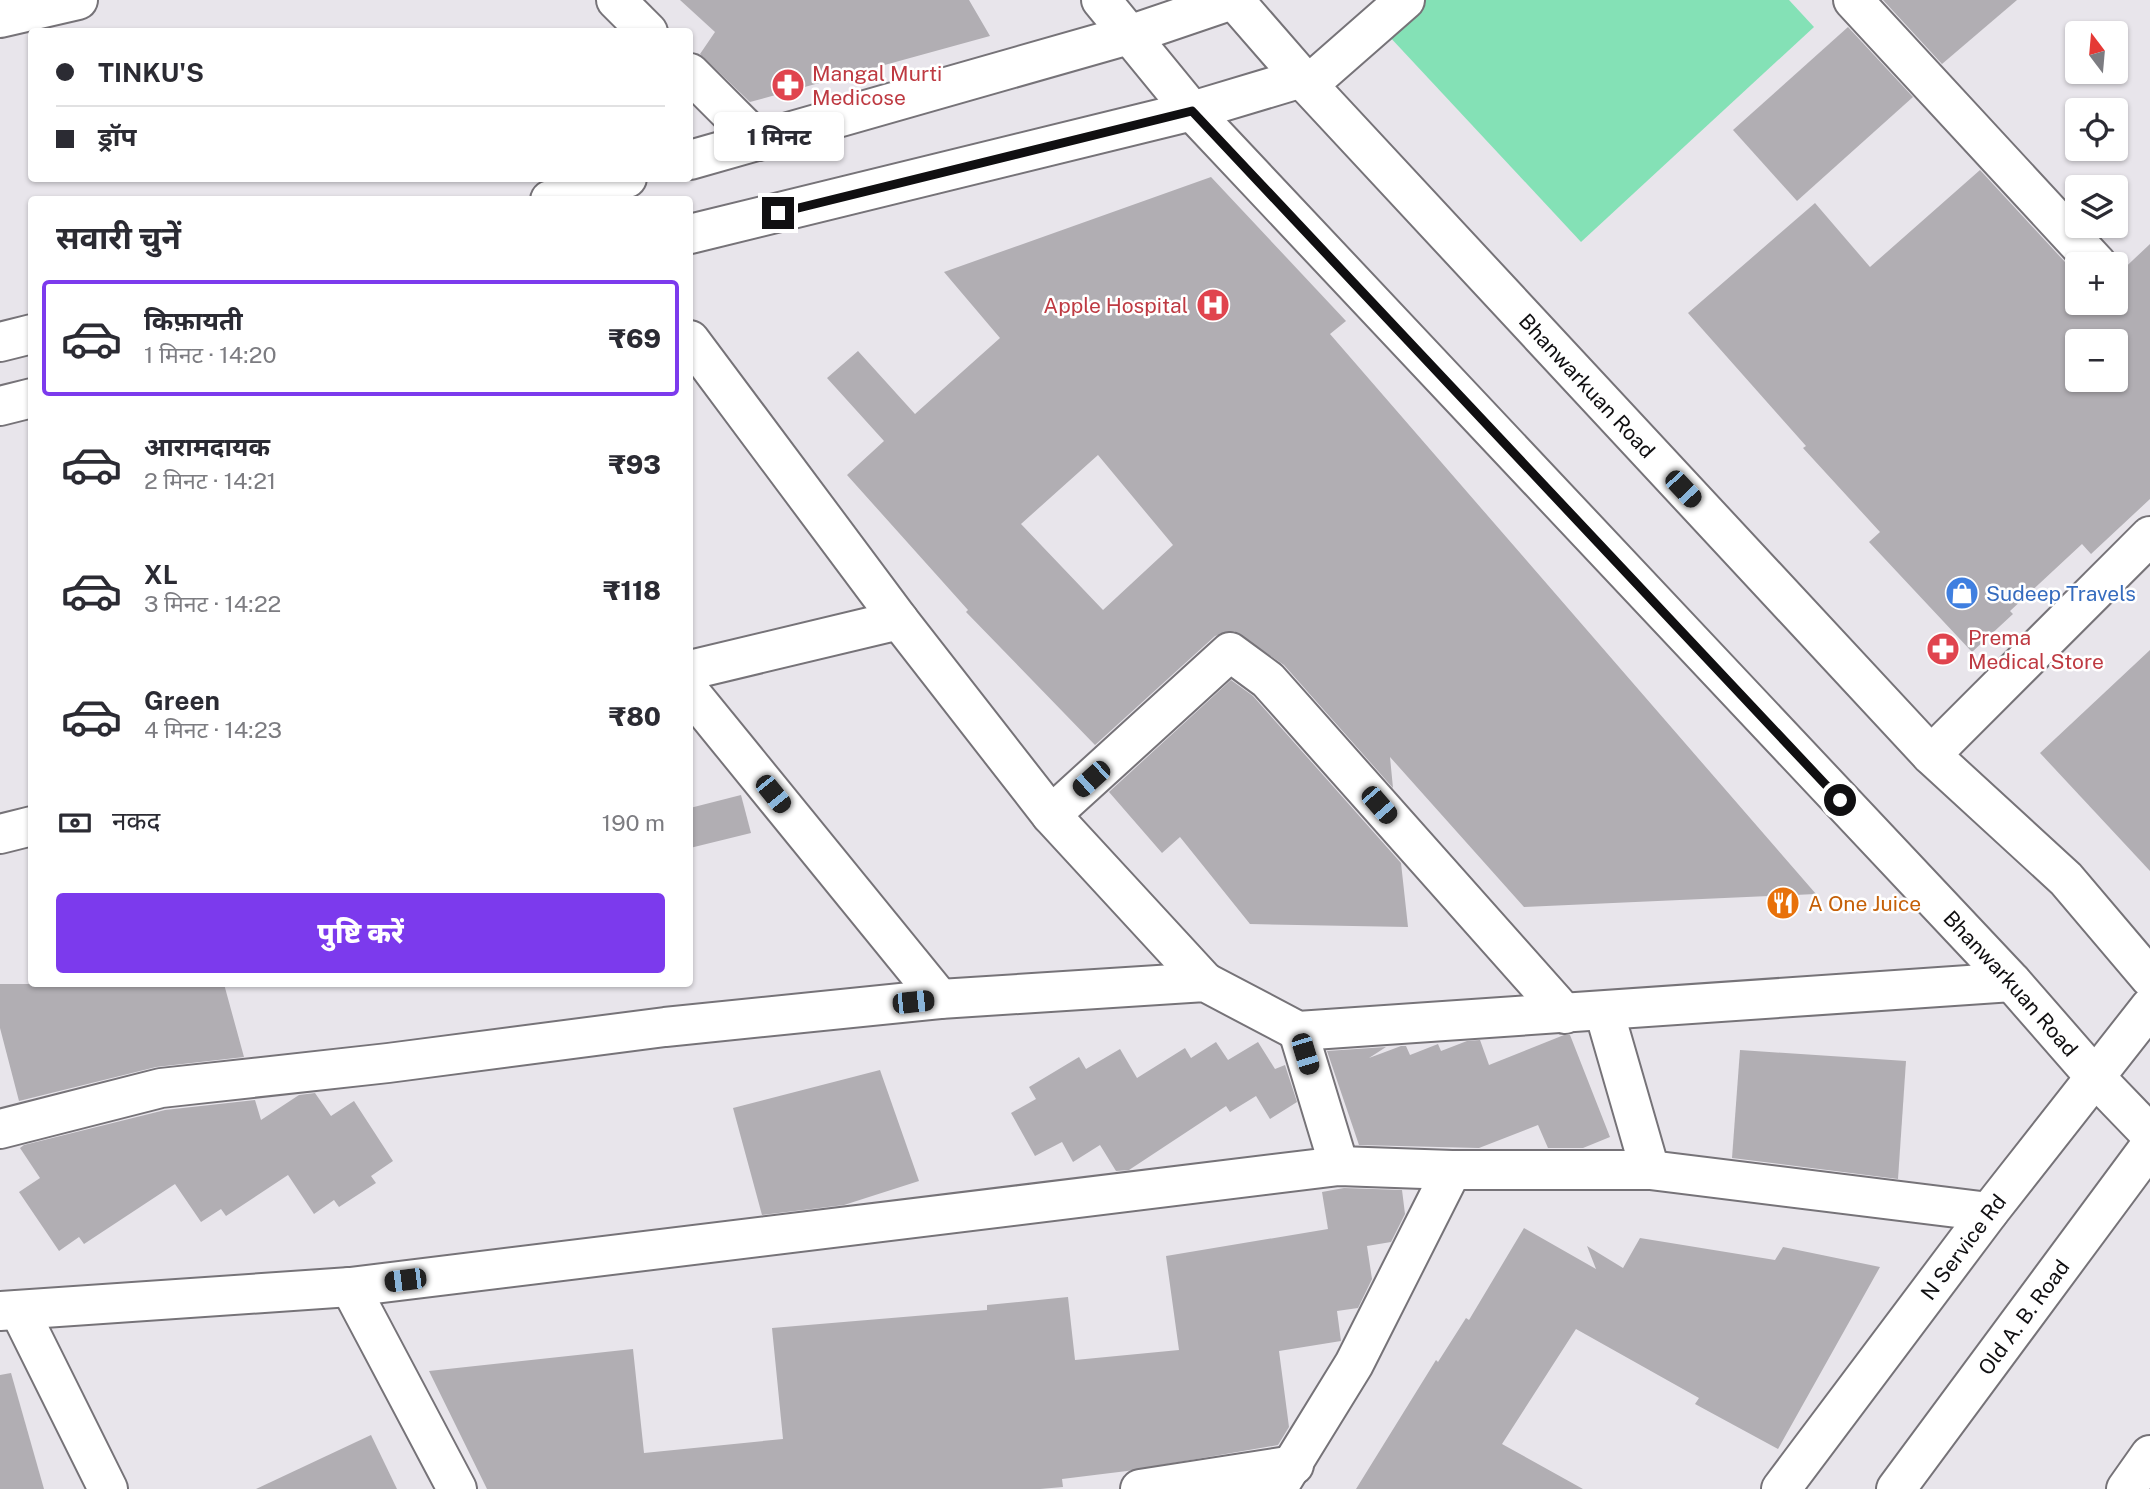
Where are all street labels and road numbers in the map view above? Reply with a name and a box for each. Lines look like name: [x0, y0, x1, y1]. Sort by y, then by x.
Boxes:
street label: Bhanwarkuan Road: [1514, 308, 1661, 463]
street label: Bhanwarkuan Road: [1939, 905, 2083, 1061]
street label: N Service Rd: [1915, 1189, 2011, 1305]
street label: Old A. B. Road: [1973, 1255, 2074, 1380]

